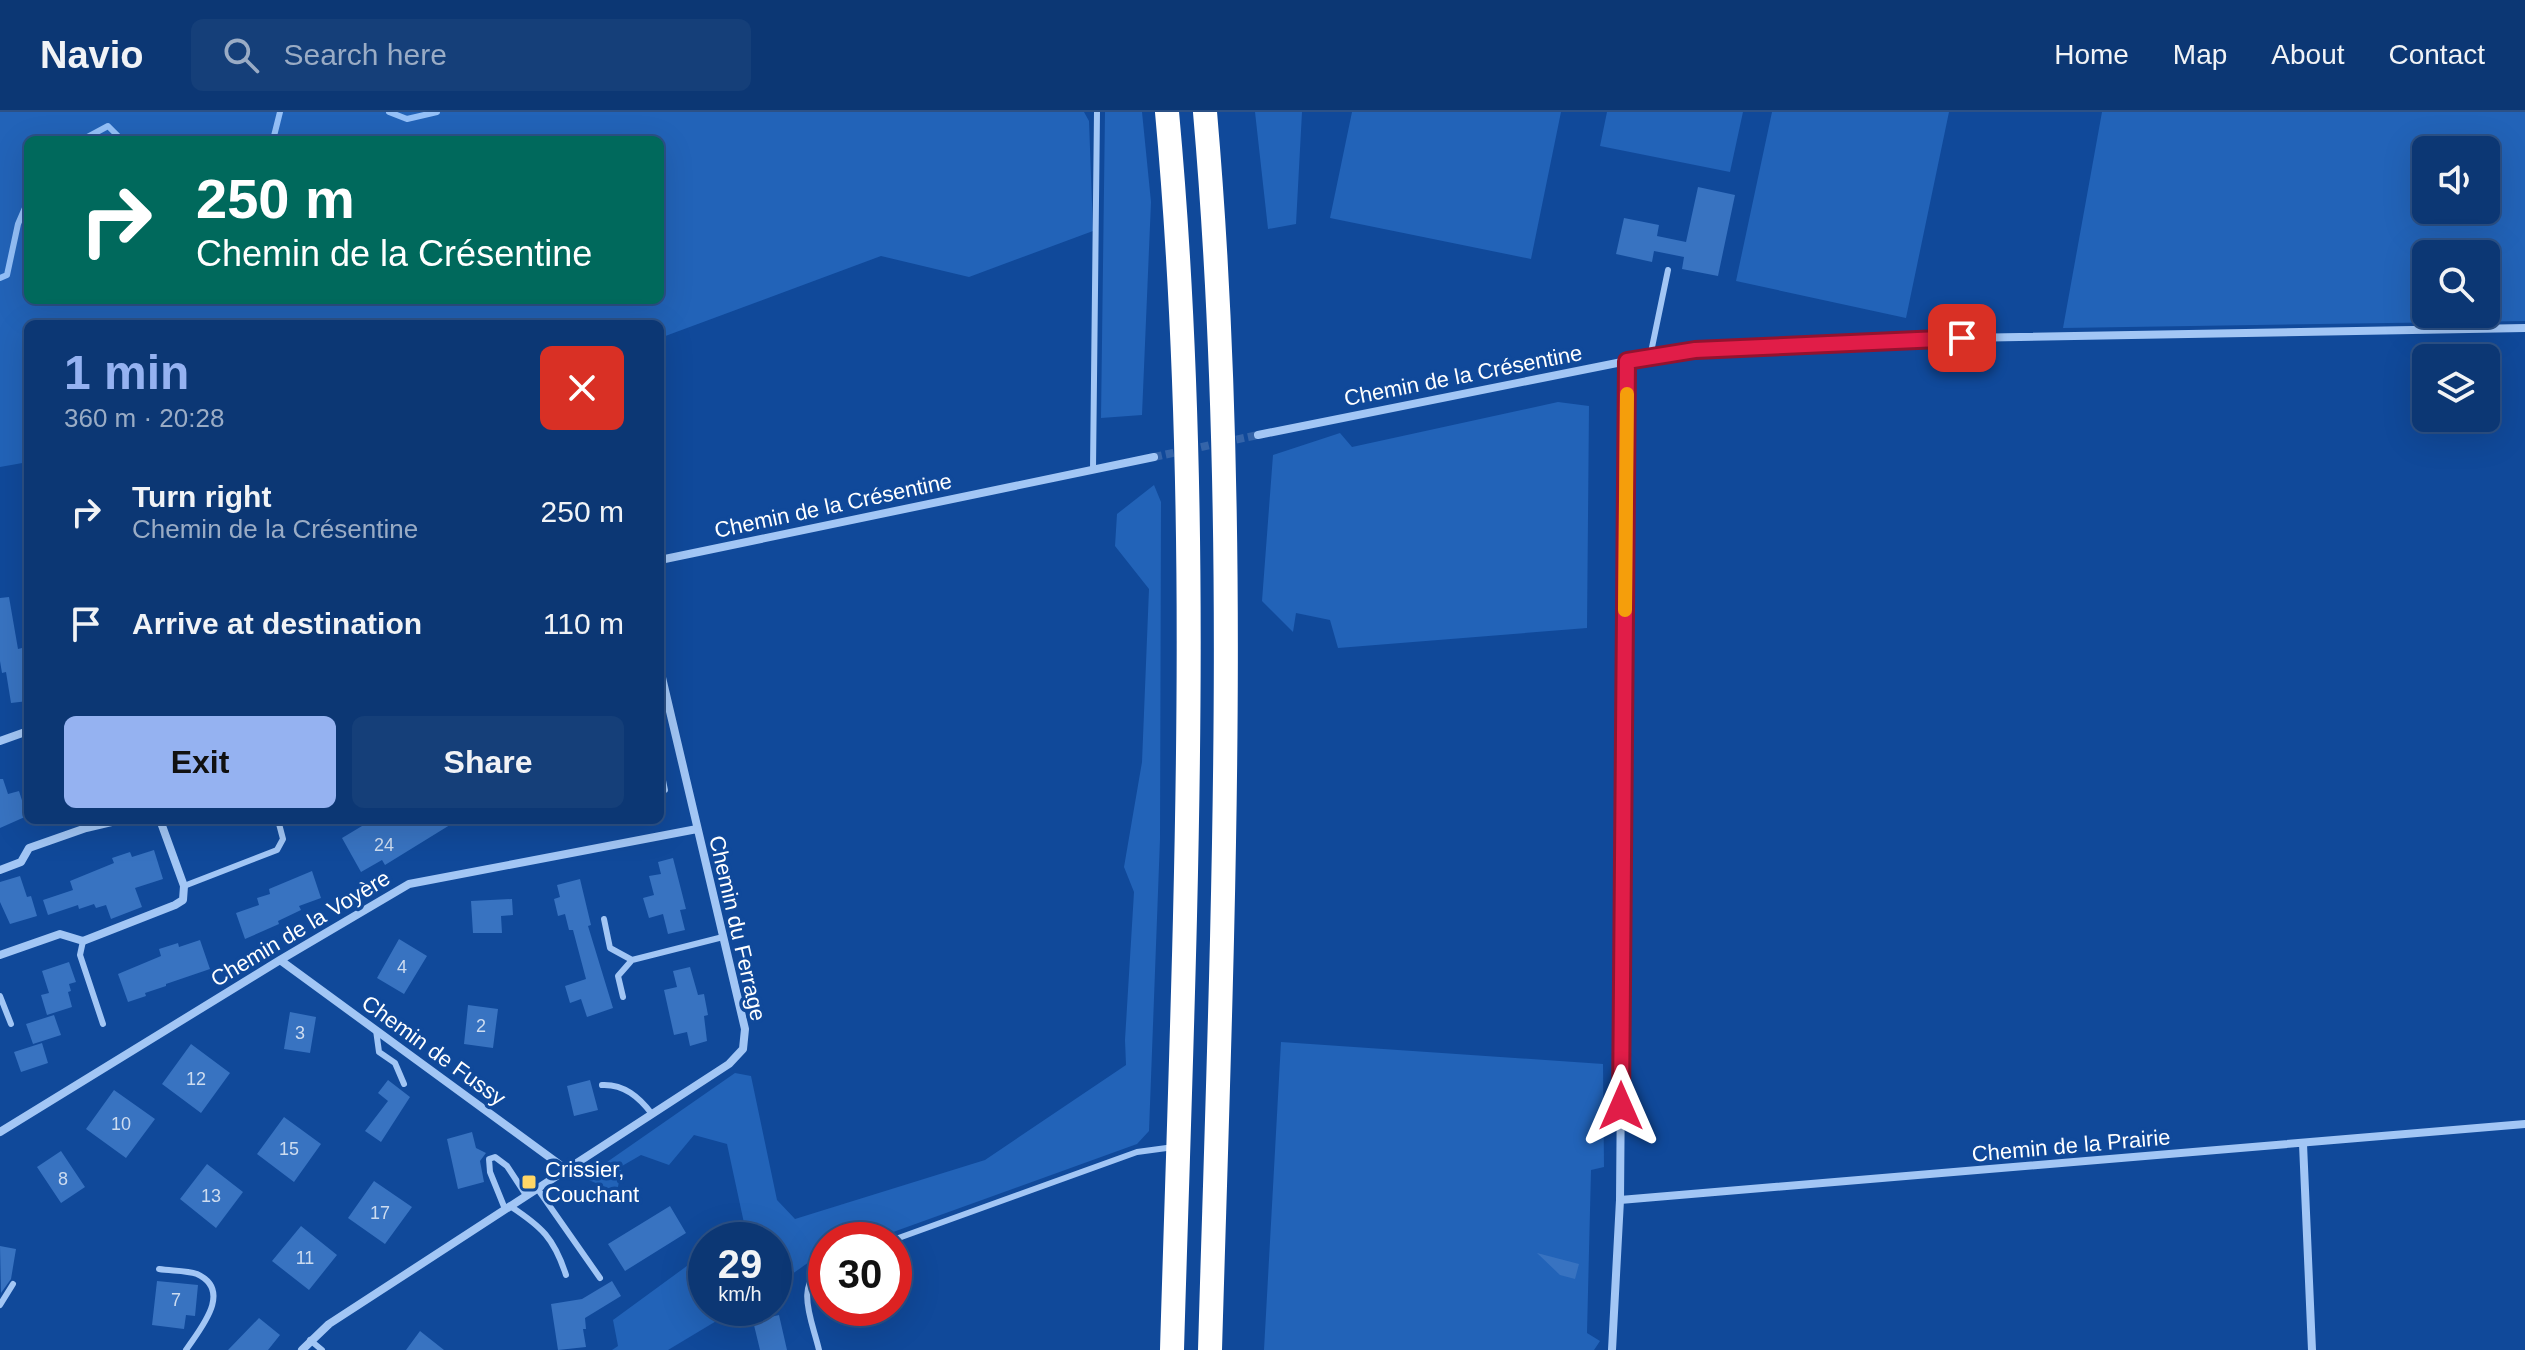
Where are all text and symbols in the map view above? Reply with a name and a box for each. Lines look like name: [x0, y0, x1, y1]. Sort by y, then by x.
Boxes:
search box: [191, 19, 751, 91]
icon: search: [219, 33, 263, 77]
text: Navio: [40, 34, 143, 76]
text: Search here: [283, 38, 447, 71]
text: Home: [2054, 39, 2129, 70]
text: Map: [2173, 39, 2227, 70]
text: About: [2271, 39, 2345, 70]
text: Contact: [2389, 39, 2485, 70]
map controls: [2412, 136, 2500, 432]
button: sound: [2412, 136, 2500, 224]
text: 250 m: [196, 167, 355, 230]
icon: right: [64, 168, 168, 272]
text: Chemin de la Crésentine: [196, 233, 592, 274]
button: search: [2412, 240, 2500, 328]
pin: [1928, 304, 1996, 372]
icon: arrive: [1940, 316, 1984, 360]
street label: Chemin de la Crésentine: [1342, 340, 1584, 411]
button: layers: [2412, 344, 2500, 432]
text: 1 min: [64, 346, 189, 399]
button: close: [540, 346, 624, 430]
text: 360 m · 20:28: [64, 403, 224, 433]
street label: Chemin de la Crésentine: [712, 468, 954, 543]
text: Turn right: [132, 480, 271, 513]
icon: right: [64, 490, 108, 534]
text: 250 m: [541, 495, 624, 528]
text: Chemin de la Crésentine: [132, 514, 418, 544]
icon: arrive: [64, 602, 108, 646]
text: Arrive at destination: [132, 607, 422, 640]
text: 110 m: [543, 607, 624, 640]
button: Exit: [64, 716, 336, 808]
button: Share: [352, 716, 624, 808]
street label: Chemin du Ferrage: [704, 833, 771, 1023]
house number: 24: [374, 835, 394, 855]
street label: Chemin de la Voyère: [206, 865, 394, 992]
house number: 4: [397, 957, 407, 977]
street label: Chemin de Fussy: [357, 990, 510, 1111]
house number: 2: [476, 1016, 486, 1036]
house number: 3: [295, 1023, 305, 1043]
position arrow: [1579, 1064, 1663, 1148]
house number: 12: [186, 1069, 206, 1089]
house number: 10: [111, 1114, 131, 1134]
street label: Chemin de la Prairie: [1971, 1124, 2171, 1167]
house number: 15: [279, 1139, 299, 1159]
place label: Crissier, Couchant: [545, 1157, 639, 1207]
house number: 8: [58, 1169, 68, 1189]
marker: Crissier, Couchant: [520, 1173, 538, 1191]
house number: 13: [201, 1186, 221, 1206]
house number: 17: [370, 1203, 390, 1223]
speed limit sign: 30: [808, 1222, 912, 1326]
text: 29: [718, 1242, 762, 1286]
house number: 11: [296, 1248, 314, 1268]
text: km/h: [718, 1283, 762, 1305]
house number: 7: [171, 1290, 181, 1310]

